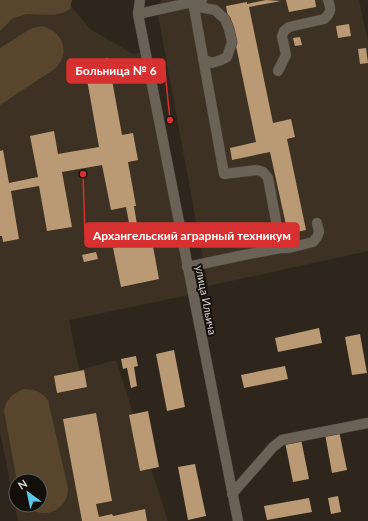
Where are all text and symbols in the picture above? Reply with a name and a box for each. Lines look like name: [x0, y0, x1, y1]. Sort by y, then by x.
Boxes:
callout: Больница № 6: [67, 59, 165, 83]
text: Больница № 6: [75, 63, 157, 78]
callout: Архангельский аграрный техникум: [85, 223, 299, 247]
text: Архангельский аграрный техникум: [92, 228, 291, 243]
street label: улица Ильича: [193, 264, 220, 336]
north arrow: [8, 473, 48, 513]
text: N: [15, 476, 29, 492]

